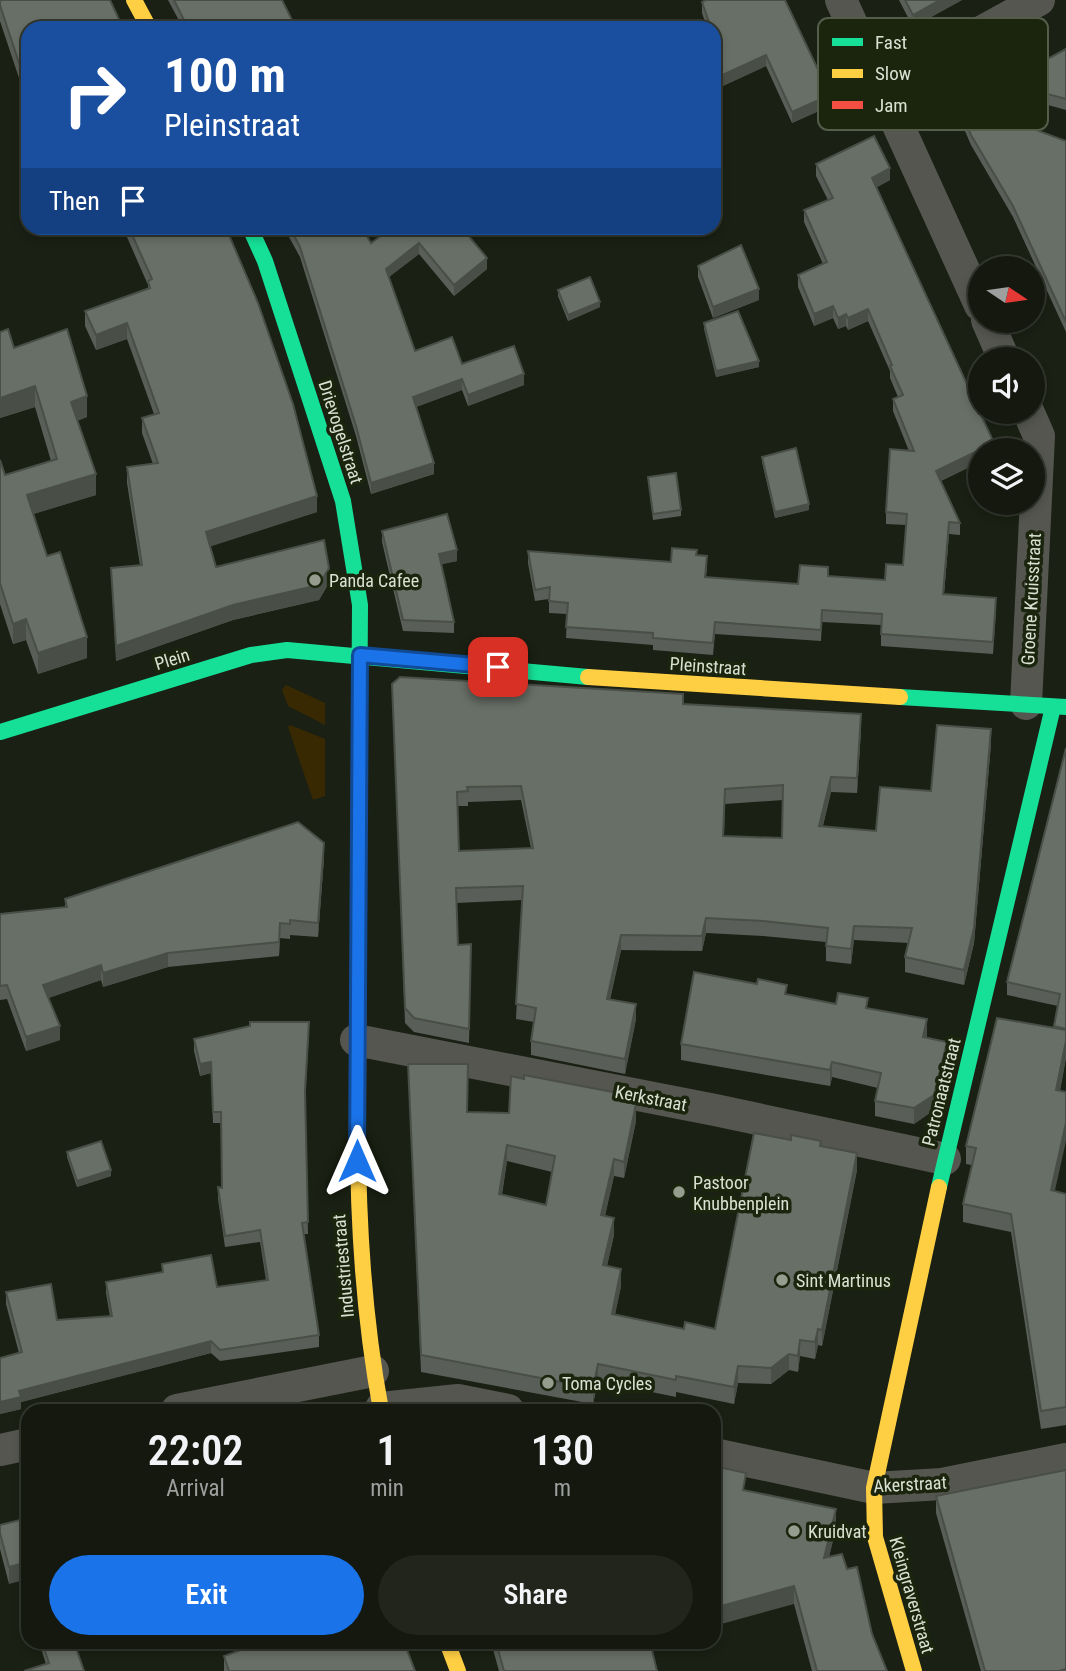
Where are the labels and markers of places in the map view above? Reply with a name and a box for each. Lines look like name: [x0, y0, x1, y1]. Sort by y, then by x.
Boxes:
place label: Panda Cafee: [329, 570, 419, 591]
marker: Panda Cafee: [307, 572, 323, 588]
pin: [468, 637, 528, 697]
place label: Pastoor Knubbenplein: [693, 1172, 789, 1214]
marker: Pastoor Knubbenplein: [671, 1184, 687, 1200]
place label: Sint Martinus: [796, 1270, 891, 1291]
marker: Sint Martinus: [774, 1272, 790, 1288]
place label: Toma Cycles: [562, 1373, 653, 1394]
marker: Toma Cycles: [540, 1375, 556, 1391]
place label: Kruidvat: [808, 1521, 867, 1542]
marker: Kruidvat: [786, 1523, 802, 1539]

